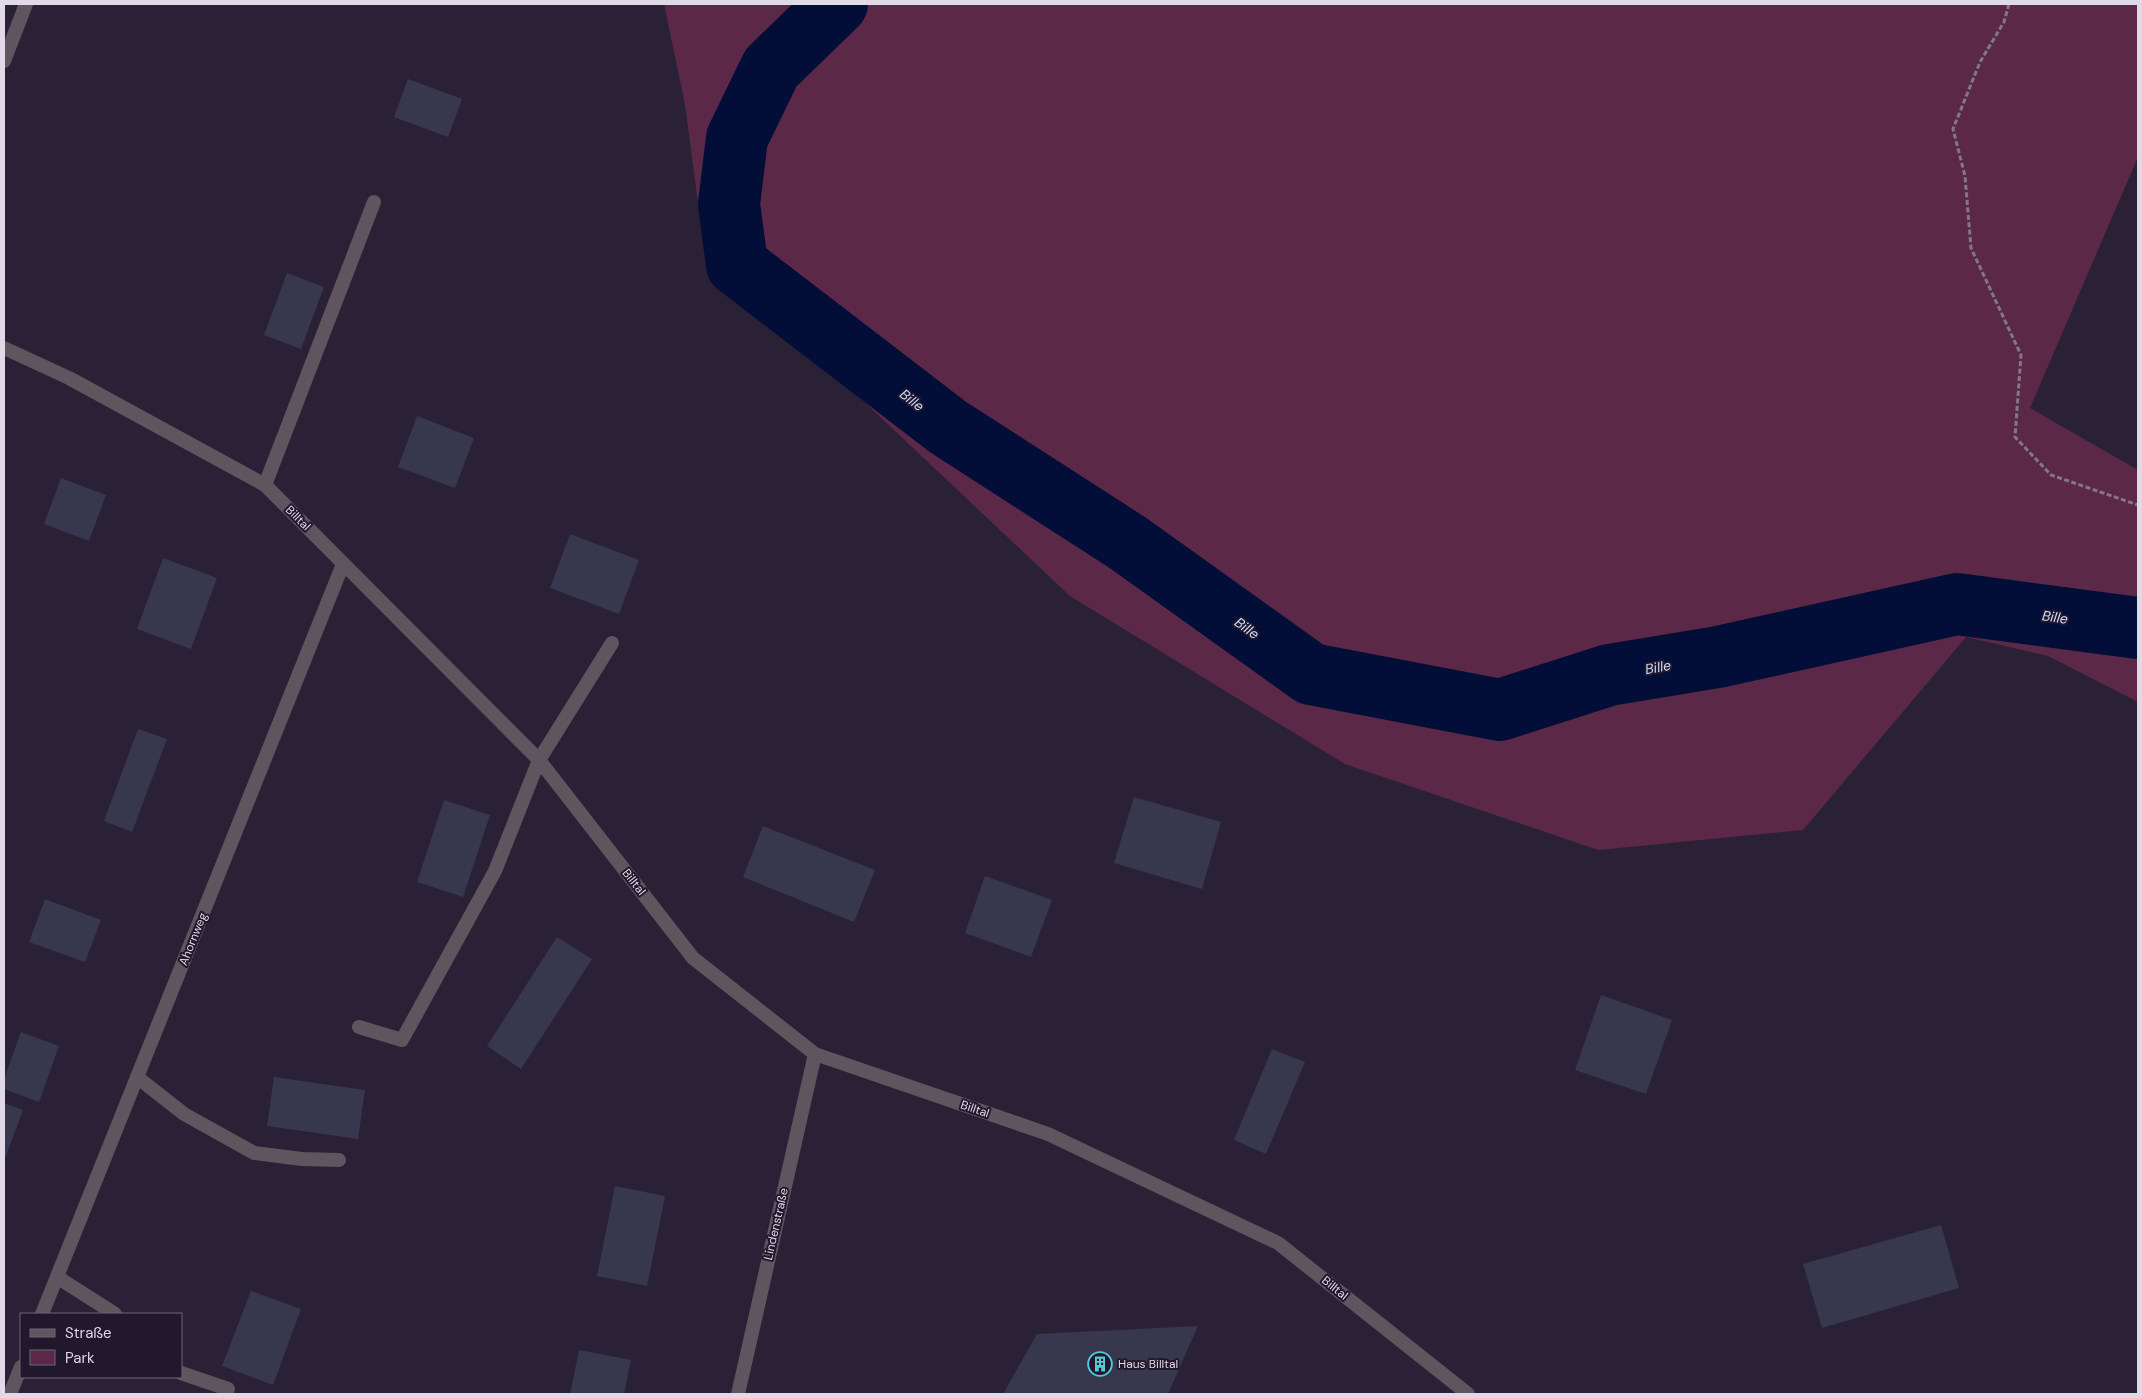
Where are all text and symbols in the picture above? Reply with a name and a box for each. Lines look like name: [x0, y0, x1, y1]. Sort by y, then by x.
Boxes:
water label: Bille: [896, 385, 928, 415]
street label: Billtal: [282, 502, 314, 534]
water label: Bille: [2041, 606, 2069, 628]
water label: Bille: [1231, 613, 1263, 643]
water label: Bille: [1644, 656, 1672, 678]
street label: Billtal: [619, 865, 649, 899]
street label: Ahornweg: [175, 910, 211, 968]
street label: Billtal: [959, 1097, 991, 1121]
street label: Lindenstraße: [760, 1186, 792, 1262]
street label: Billtal: [1319, 1273, 1351, 1303]
legend: [20, 1313, 182, 1378]
text: Straße: [65, 1323, 112, 1343]
text: Park: [65, 1348, 95, 1368]
building icon: Haus Billtal: [1087, 1351, 1113, 1377]
place label: Haus Billtal: [1118, 1356, 1178, 1372]

